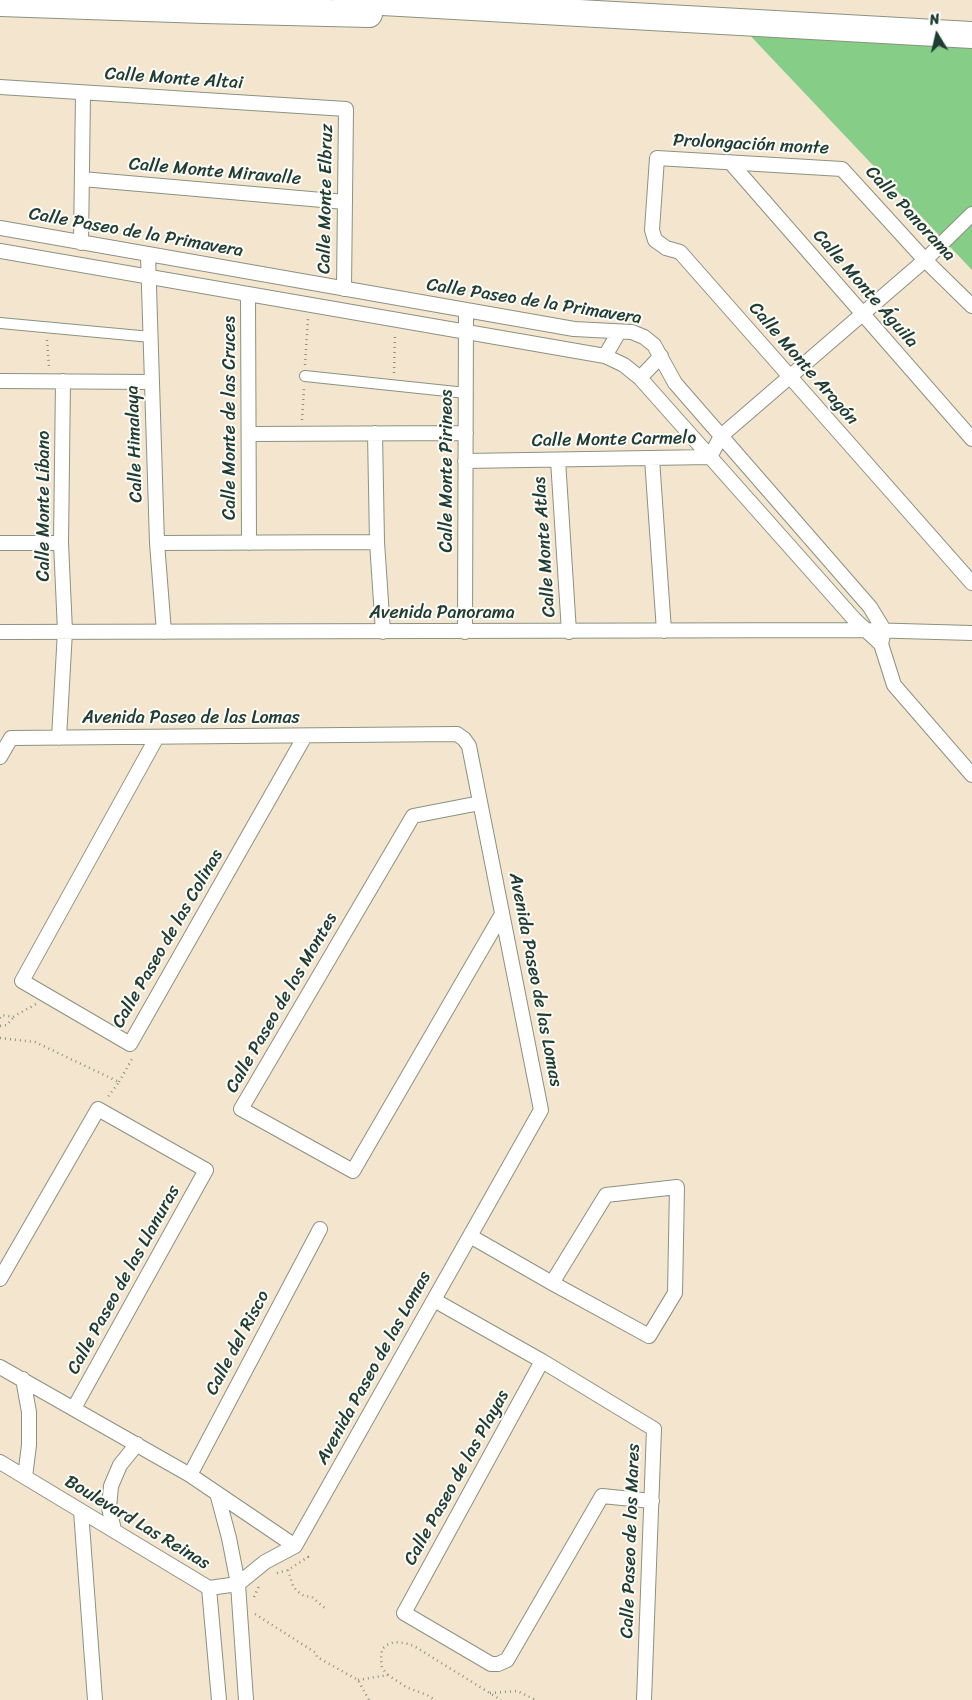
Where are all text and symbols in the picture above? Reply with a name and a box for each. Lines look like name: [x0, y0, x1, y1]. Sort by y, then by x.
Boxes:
text: N: [928, 7, 941, 33]
north arrow: [912, 10, 962, 60]
street label: Calle Monte Altai: [104, 63, 244, 95]
street label: Calle Monte Elbruz: [314, 124, 338, 274]
street label: Prolongación monte: [672, 130, 830, 160]
street label: Calle Monte Miravalle: [128, 154, 302, 190]
street label: Calle Panorama: [860, 162, 960, 266]
street label: Calle Paseo de la Primavera: [27, 203, 245, 263]
street label: Calle Monte Águila: [808, 226, 922, 352]
street label: Calle Paseo de la Primavera: [425, 274, 643, 330]
street label: Calle Monte Aragón: [744, 298, 862, 430]
street label: Calle Monte de las Cruces: [219, 316, 241, 520]
street label: Calle Himalaya: [122, 385, 148, 503]
street label: Calle Monte Pirineos: [436, 390, 458, 552]
street label: Calle Monte Carmelo: [532, 428, 696, 452]
street label: Calle Monte Líbano: [33, 431, 55, 581]
street label: Calle Monte Atlas: [529, 476, 561, 618]
street label: Avenida Panorama: [369, 602, 515, 624]
street label: Avenida Paseo de las Lomas: [82, 707, 300, 729]
street label: Calle Paseo de las Colinas: [108, 846, 228, 1032]
street label: Avenida Paseo de las Lomas: [504, 871, 566, 1089]
street label: Calle Paseo de los Montes: [222, 909, 342, 1097]
street label: Calle Paseo de las Llanuras: [63, 1182, 185, 1378]
street label: Avenida Paseo de las Lomas: [312, 1268, 436, 1468]
street label: Calle del Risco: [201, 1287, 275, 1399]
street label: Calle Paseo de las Playas: [400, 1387, 514, 1569]
street label: Calle Paseo de los Mares: [617, 1443, 645, 1639]
street label: Boulevard Las Reinas: [61, 1471, 213, 1575]

